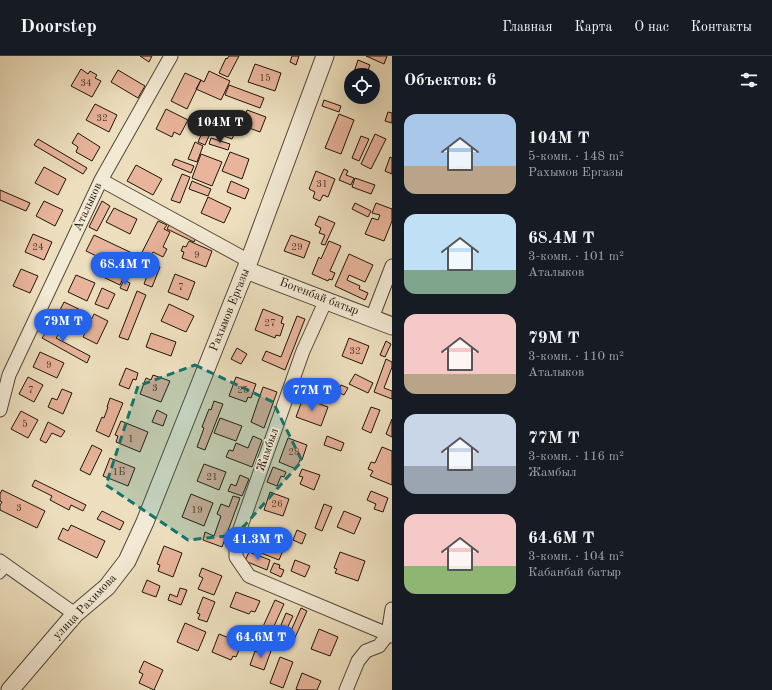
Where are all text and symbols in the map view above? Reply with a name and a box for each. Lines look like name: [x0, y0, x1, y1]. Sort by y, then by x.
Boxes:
text: Doorstep: [20, 18, 97, 37]
text: Главная: [502, 20, 552, 34]
text: Карта: [574, 20, 612, 34]
text: О нас: [634, 20, 669, 34]
text: Контакты: [691, 20, 752, 34]
map controls: [344, 68, 380, 104]
button: locate: [344, 68, 380, 104]
icon: filters: [738, 69, 760, 91]
text: Объектов: 6: [404, 72, 496, 89]
house number: 15: [259, 73, 271, 83]
house number: 34: [80, 78, 92, 88]
pin: 104M ₸: [187, 110, 253, 144]
house number: 32: [96, 113, 108, 123]
text: 104M ₸: [196, 116, 244, 129]
icon: home: [436, 130, 484, 178]
text: 104M ₸: [528, 130, 590, 147]
text: 5-комн. · 148 m²: [528, 150, 624, 163]
text: Рахымов Ергазы: [528, 166, 623, 179]
house number: 31: [316, 179, 328, 189]
street label: Аталыков: [72, 181, 104, 233]
icon: home: [436, 230, 484, 278]
text: 68.4M ₸: [528, 230, 594, 247]
house number: 24: [32, 242, 44, 252]
house number: 29: [291, 242, 303, 252]
house number: 9: [194, 250, 200, 260]
text: 3-комн. · 101 m²: [528, 250, 624, 263]
pin: 68.4M ₸: [88, 252, 162, 286]
text: 68.4M ₸: [100, 258, 150, 271]
text: Аталыков: [528, 266, 584, 279]
street label: Рахымов Ергазы: [208, 267, 252, 353]
street label: Богенбай батыр: [278, 276, 360, 318]
house number: 7: [178, 282, 184, 292]
pin: 79M ₸: [35, 309, 91, 343]
text: 79M ₸: [43, 315, 83, 328]
house number: 27: [264, 318, 276, 328]
icon: home: [436, 330, 484, 378]
text: 79M ₸: [528, 330, 580, 347]
house number: 32: [349, 346, 361, 356]
text: 3-комн. · 110 m²: [528, 350, 624, 363]
house number: 9: [46, 360, 52, 370]
text: Аталыков: [528, 366, 584, 379]
pin: 77M ₸: [284, 378, 340, 412]
house number: 3: [152, 383, 158, 393]
text: 77M ₸: [292, 384, 332, 397]
house number: 7: [28, 385, 34, 395]
house number: 25: [237, 385, 249, 395]
house number: 5: [22, 419, 28, 429]
street label: Жамбыл: [255, 427, 281, 473]
icon: home: [436, 430, 484, 478]
text: 77M ₸: [528, 430, 580, 447]
house number: 1: [128, 434, 134, 444]
house number: 28: [288, 447, 300, 457]
text: 3-комн. · 116 m²: [528, 450, 624, 463]
text: Жамбыл: [528, 466, 577, 479]
house number: 1Б: [113, 467, 125, 477]
house number: 21: [206, 472, 218, 482]
house number: 26: [271, 499, 283, 509]
house number: 3: [16, 503, 22, 513]
house number: 19: [191, 505, 203, 515]
pin: 41.3M ₸: [221, 527, 295, 561]
icon: home: [436, 530, 484, 578]
text: 64.6M ₸: [528, 530, 594, 547]
text: 41.3M ₸: [233, 533, 283, 546]
text: 3-комн. · 104 m²: [528, 550, 624, 563]
text: Кабанбай батыр: [528, 566, 621, 579]
street label: улица Рахимова: [51, 572, 119, 642]
pin: 64.6M ₸: [224, 625, 298, 659]
text: 64.6M ₸: [236, 631, 286, 644]

